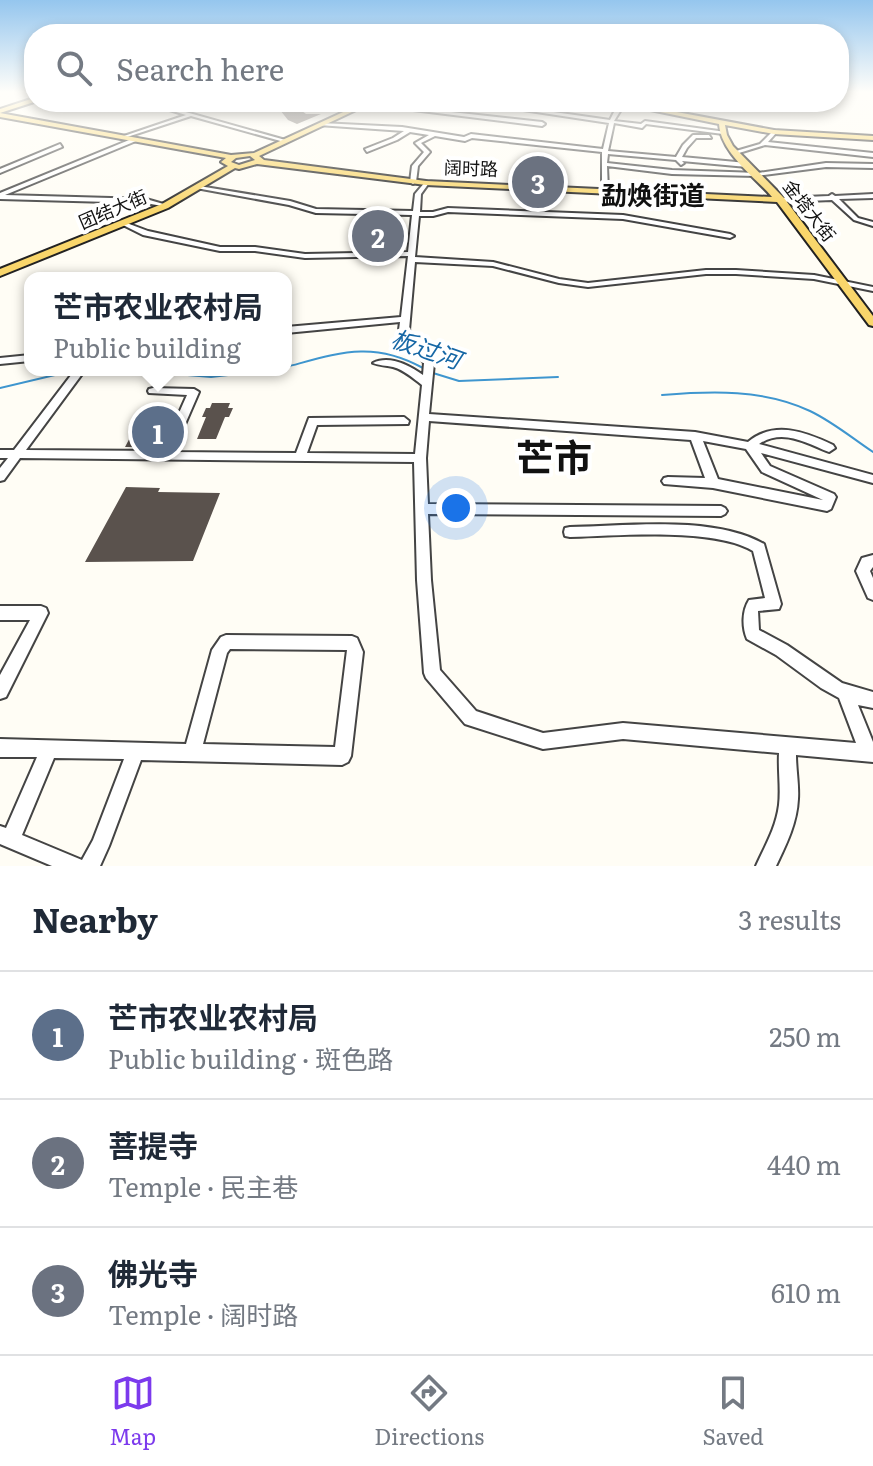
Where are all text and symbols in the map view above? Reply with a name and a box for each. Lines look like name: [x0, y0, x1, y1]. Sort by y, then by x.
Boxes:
search box: [24, 24, 849, 112]
icon: search: [52, 46, 96, 90]
text: Search here: [116, 46, 284, 90]
pin: 3: [512, 152, 564, 212]
street label: 阔时路: [444, 153, 499, 182]
street label: 金塔大街: [777, 173, 843, 247]
district label: 勐焕街道: [601, 174, 705, 213]
street label: 团结大街: [74, 182, 151, 235]
pin: 2: [352, 206, 404, 266]
popup: [24, 272, 292, 376]
text: 芒市农业农村局: [53, 283, 263, 327]
water label: 板过河: [387, 319, 470, 377]
text: Public building: [53, 327, 241, 366]
pin: 1: [132, 402, 184, 462]
district label: 芒市: [516, 427, 592, 484]
your location: [436, 488, 476, 528]
text: Nearby: [32, 893, 158, 943]
text: 3 results: [738, 899, 841, 938]
text: 芒市农业农村局: [108, 994, 318, 1038]
text: 1: [53, 1016, 63, 1055]
text: 250 m: [769, 1016, 841, 1055]
text: Public building · 斑色路: [108, 1038, 393, 1077]
text: 菩提寺: [108, 1122, 198, 1166]
text: 2: [51, 1144, 65, 1183]
text: 440 m: [767, 1144, 841, 1183]
text: Temple · 民主巷: [108, 1166, 298, 1205]
text: 佛光寺: [108, 1250, 198, 1294]
text: 3: [51, 1272, 65, 1311]
text: 610 m: [771, 1272, 841, 1311]
text: Temple · 阔时路: [108, 1294, 298, 1333]
tab: Map: [109, 1371, 156, 1452]
tab: Directions: [374, 1371, 484, 1452]
tab: Saved: [703, 1371, 764, 1452]

